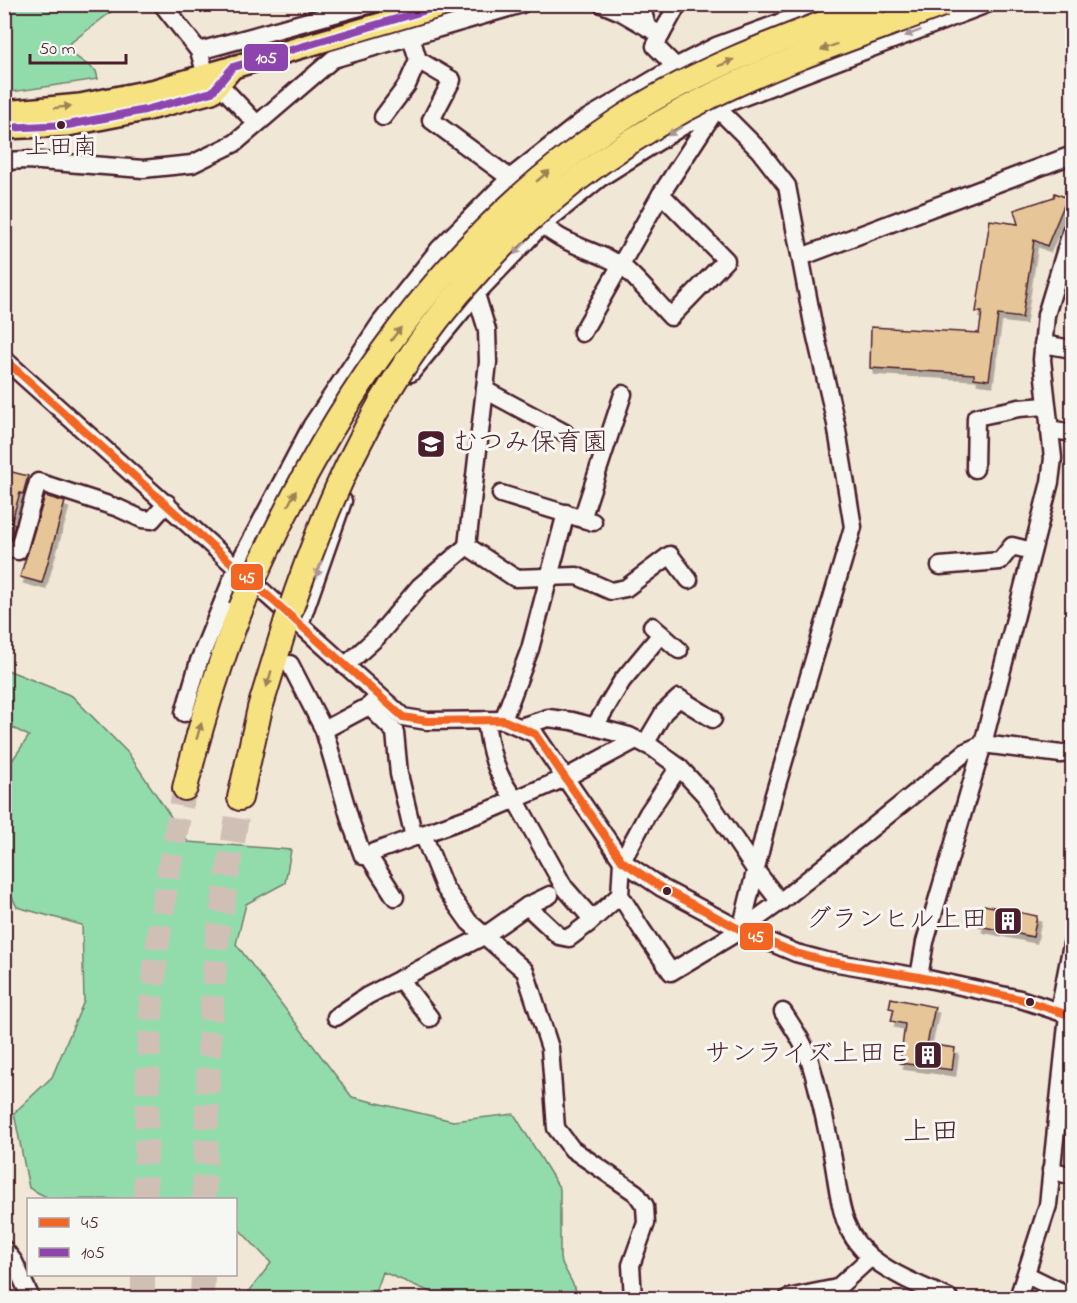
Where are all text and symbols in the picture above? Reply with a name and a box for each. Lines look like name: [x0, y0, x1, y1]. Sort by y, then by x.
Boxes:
scale bar: [30, 27, 126, 65]
one-way arrow: [904, 29, 922, 38]
text: 50 m: [39, 37, 76, 63]
one-way arrow: [820, 42, 838, 52]
line badge: 105: [243, 43, 289, 72]
text: 105: [255, 47, 277, 71]
one-way arrow: [718, 58, 736, 68]
one-way arrow: [53, 102, 72, 112]
marker: 上田南: [55, 119, 67, 131]
one-way arrow: [667, 126, 683, 137]
place label: 上田南: [25, 131, 97, 166]
one-way arrow: [535, 170, 551, 183]
one-way arrow: [513, 241, 527, 255]
one-way arrow: [390, 326, 402, 342]
place label: むつみ保育園: [452, 425, 608, 463]
school or university icon: むつみ保育園: [415, 428, 447, 460]
one-way arrow: [287, 490, 297, 507]
one-way arrow: [314, 560, 324, 578]
line badge: 45: [230, 563, 264, 591]
text: 45: [238, 567, 256, 591]
one-way arrow: [263, 670, 273, 688]
one-way arrow: [195, 722, 204, 740]
unlabelled marker: [661, 885, 673, 897]
place label: グランヒル上田: [806, 902, 987, 940]
building icon: グランヒル上田: [992, 905, 1024, 937]
line badge: 45: [739, 922, 774, 951]
text: 45: [747, 926, 765, 950]
unlabelled marker: [1024, 996, 1036, 1008]
place label: サンライズ上田 E: [705, 1036, 907, 1074]
building icon: サンライズ上田 E: [912, 1039, 944, 1071]
district label: 上田: [903, 1113, 959, 1154]
legend: [27, 1198, 237, 1276]
text: 45: [81, 1211, 99, 1237]
text: 105: [81, 1241, 105, 1267]

